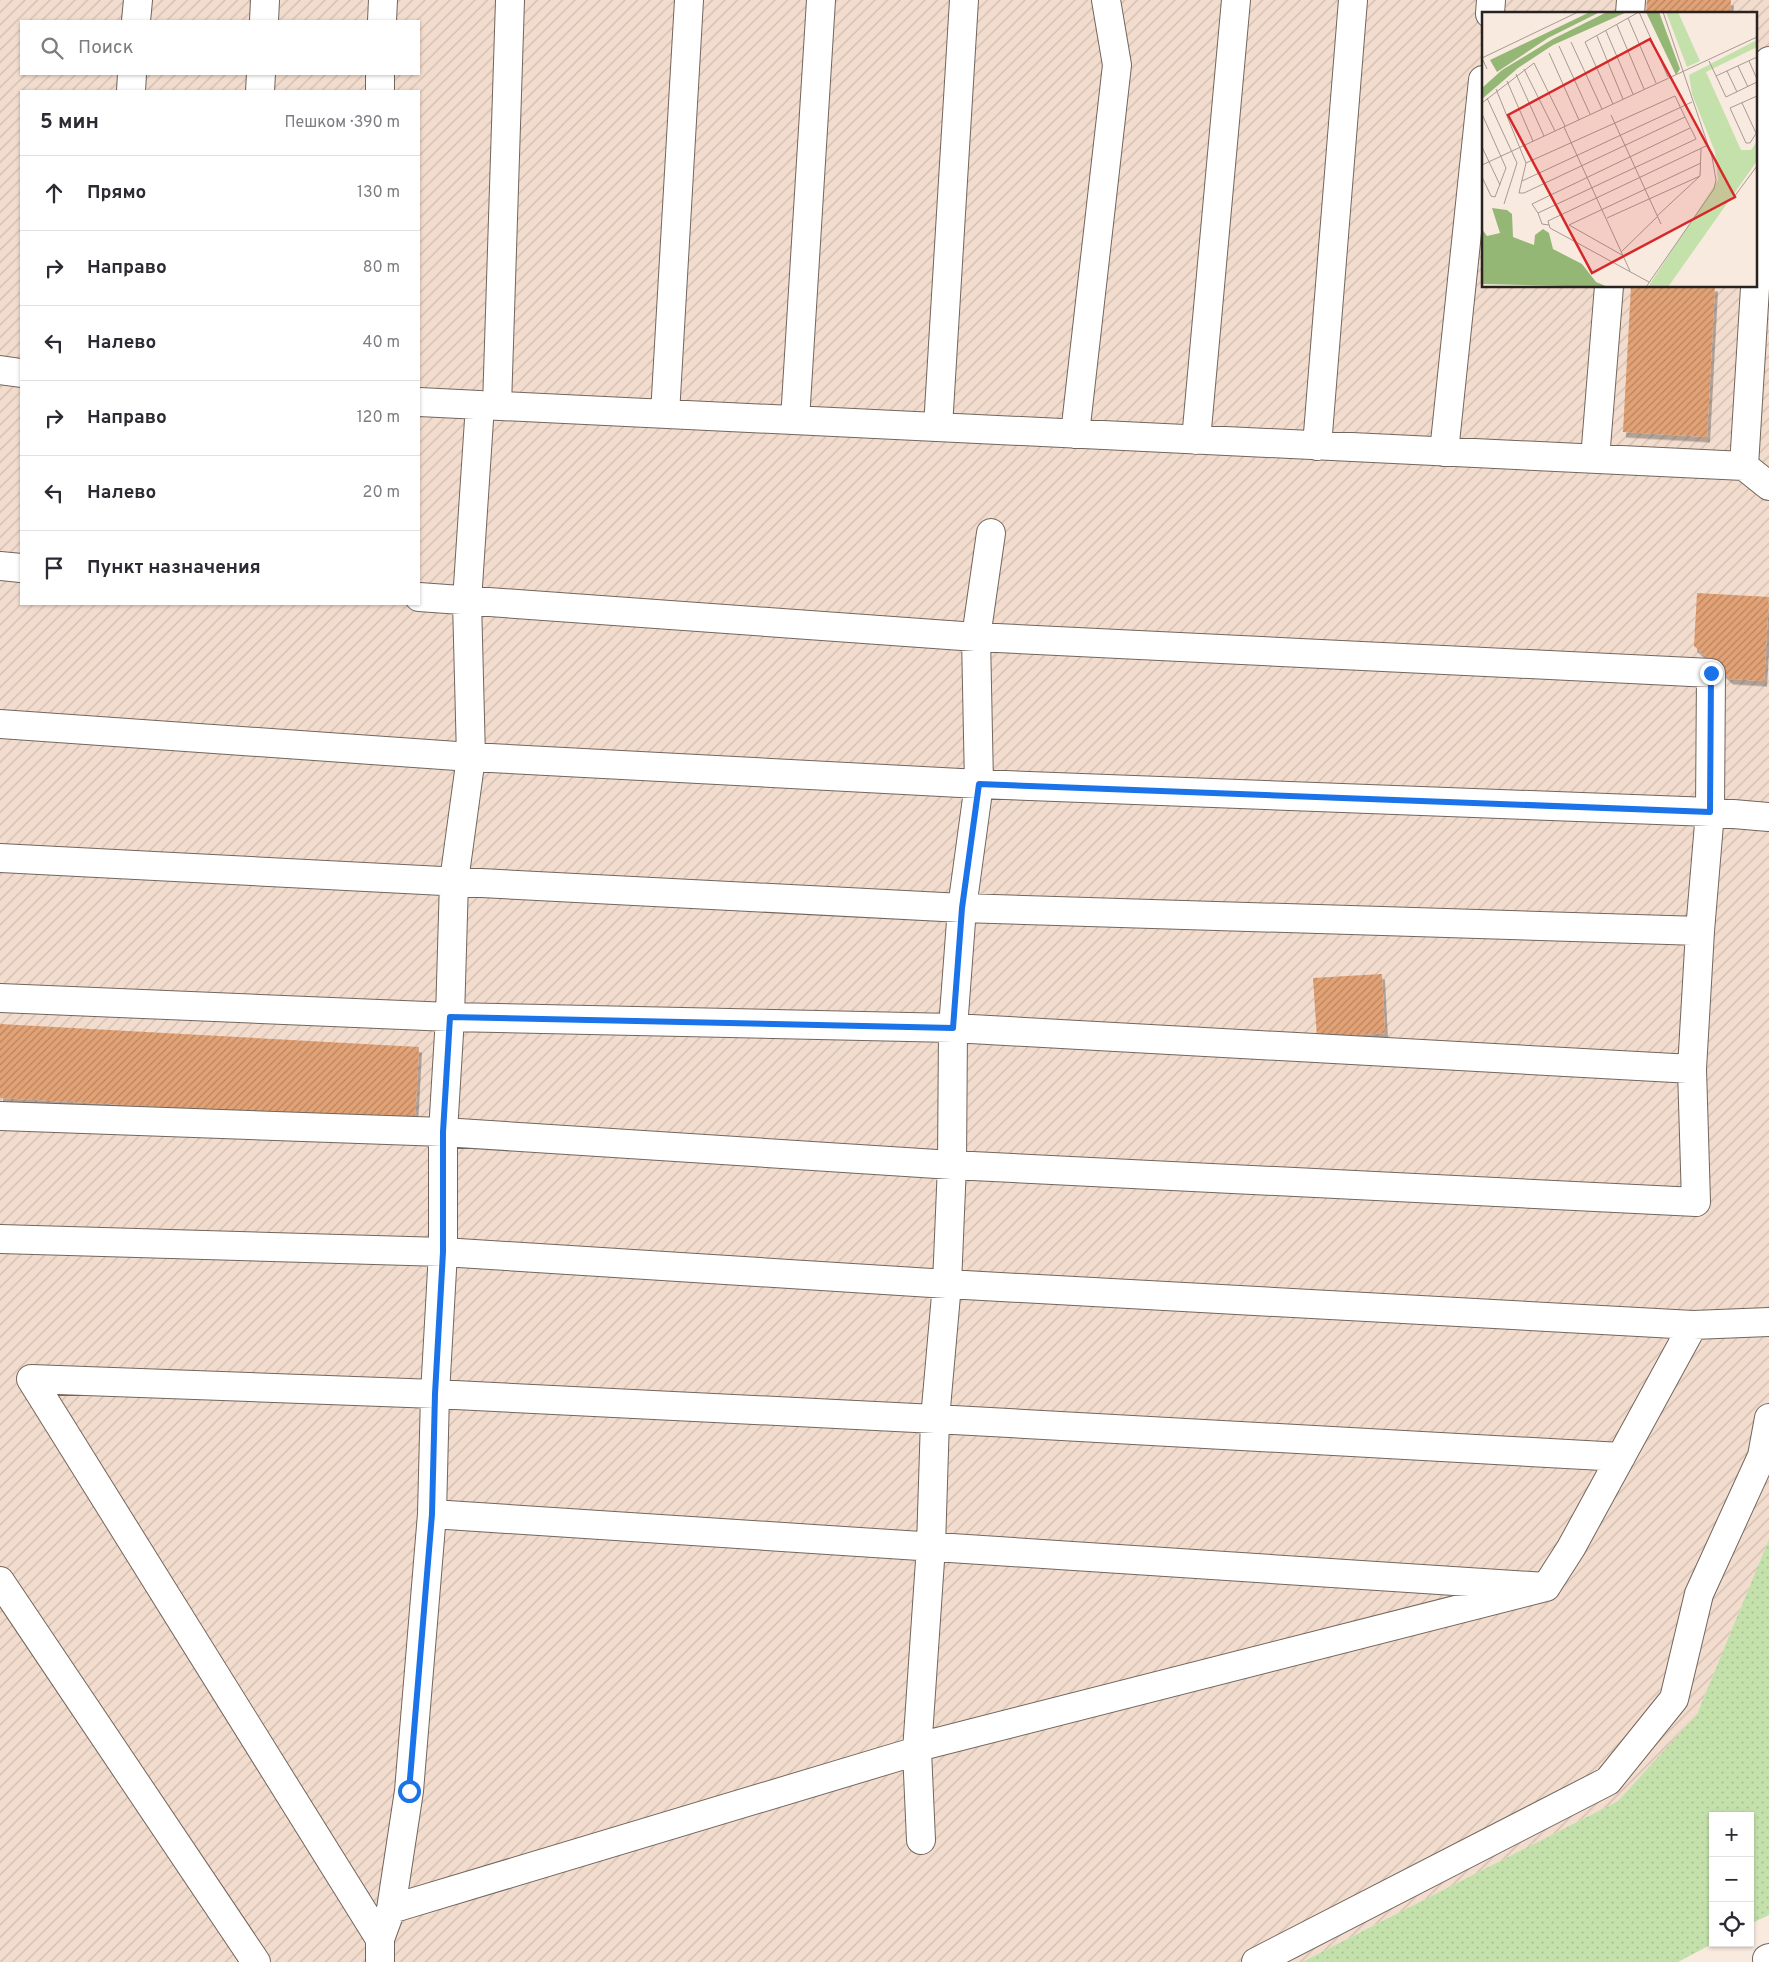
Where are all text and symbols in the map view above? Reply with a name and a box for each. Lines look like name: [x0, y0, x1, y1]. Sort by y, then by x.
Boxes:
inset map: [1482, 12, 1756, 288]
search box: [20, 20, 420, 75]
icon: search: [38, 34, 66, 62]
text: Поиск: [78, 36, 134, 60]
text: 5 мин: [40, 109, 99, 136]
text: Пешком · 390 m: [284, 113, 400, 133]
icon: ahead: [40, 179, 68, 207]
text: Прямо: [87, 181, 146, 205]
text: 130 m: [357, 183, 400, 203]
icon: right: [40, 254, 68, 282]
text: Направо: [87, 256, 167, 280]
text: 80 m: [363, 258, 400, 278]
icon: left: [40, 329, 68, 357]
text: Налево: [87, 331, 156, 355]
text: 40 m: [362, 333, 400, 353]
icon: right: [40, 404, 68, 432]
text: Направо: [87, 406, 167, 430]
text: 120 m: [357, 408, 400, 428]
icon: left: [40, 479, 68, 507]
text: Налево: [87, 481, 156, 505]
text: 20 m: [363, 483, 400, 503]
icon: arrive: [40, 554, 68, 582]
text: Пункт назначения: [87, 556, 261, 580]
route end: [1700, 662, 1723, 685]
route start: [398, 1780, 421, 1803]
map controls: [1709, 1812, 1754, 1947]
button: +: [1709, 1812, 1754, 1857]
button: −: [1709, 1857, 1754, 1902]
button: locate: [1709, 1902, 1754, 1947]

